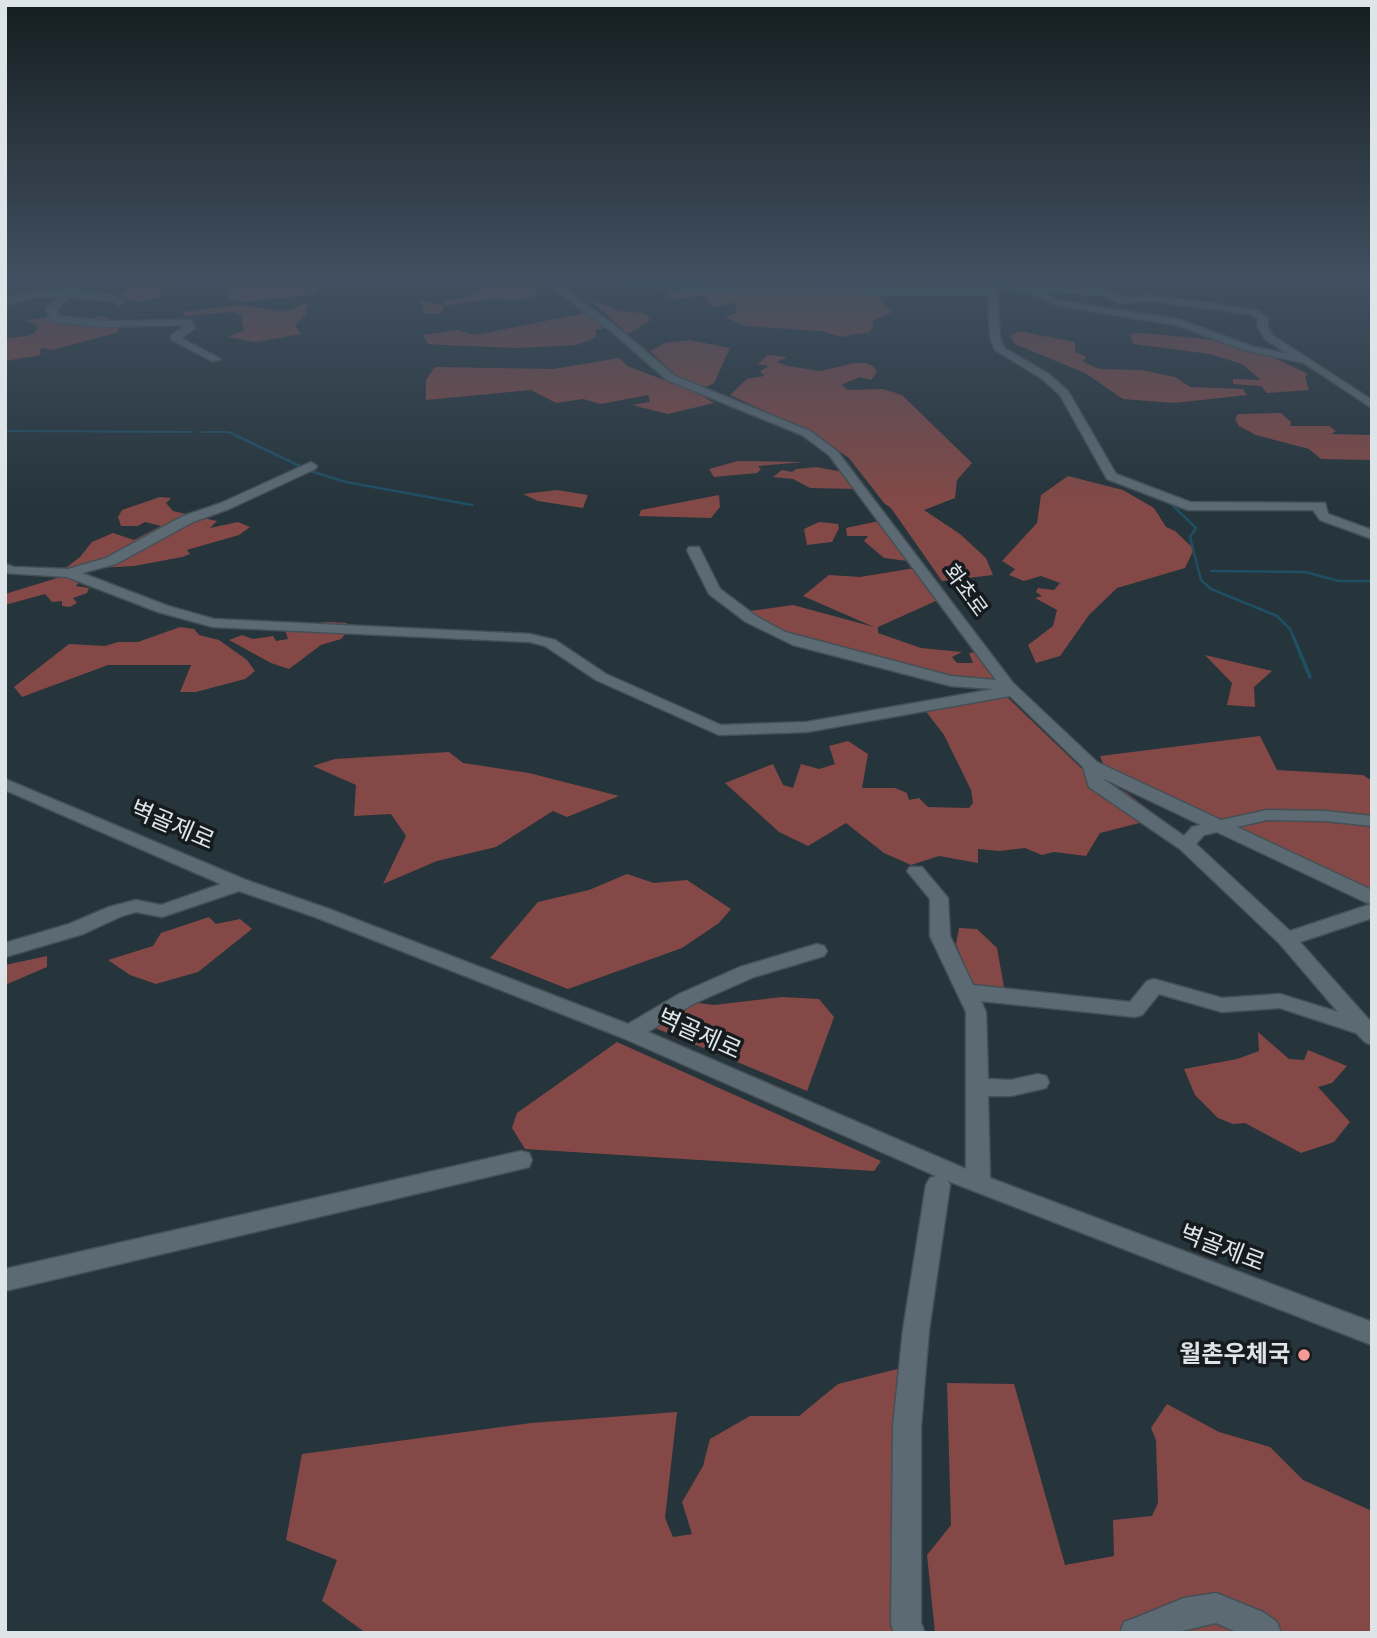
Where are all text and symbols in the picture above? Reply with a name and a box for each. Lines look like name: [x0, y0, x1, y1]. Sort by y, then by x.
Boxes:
street label: 화초로: [938, 560, 992, 622]
street label: 벽골제로: [126, 795, 218, 857]
street label: 벽골제로: [653, 1004, 745, 1066]
street label: 벽골제로: [1176, 1220, 1268, 1278]
place label: 월촌우체국: [1180, 1341, 1290, 1369]
marker: 월촌우체국: [1296, 1347, 1312, 1363]

